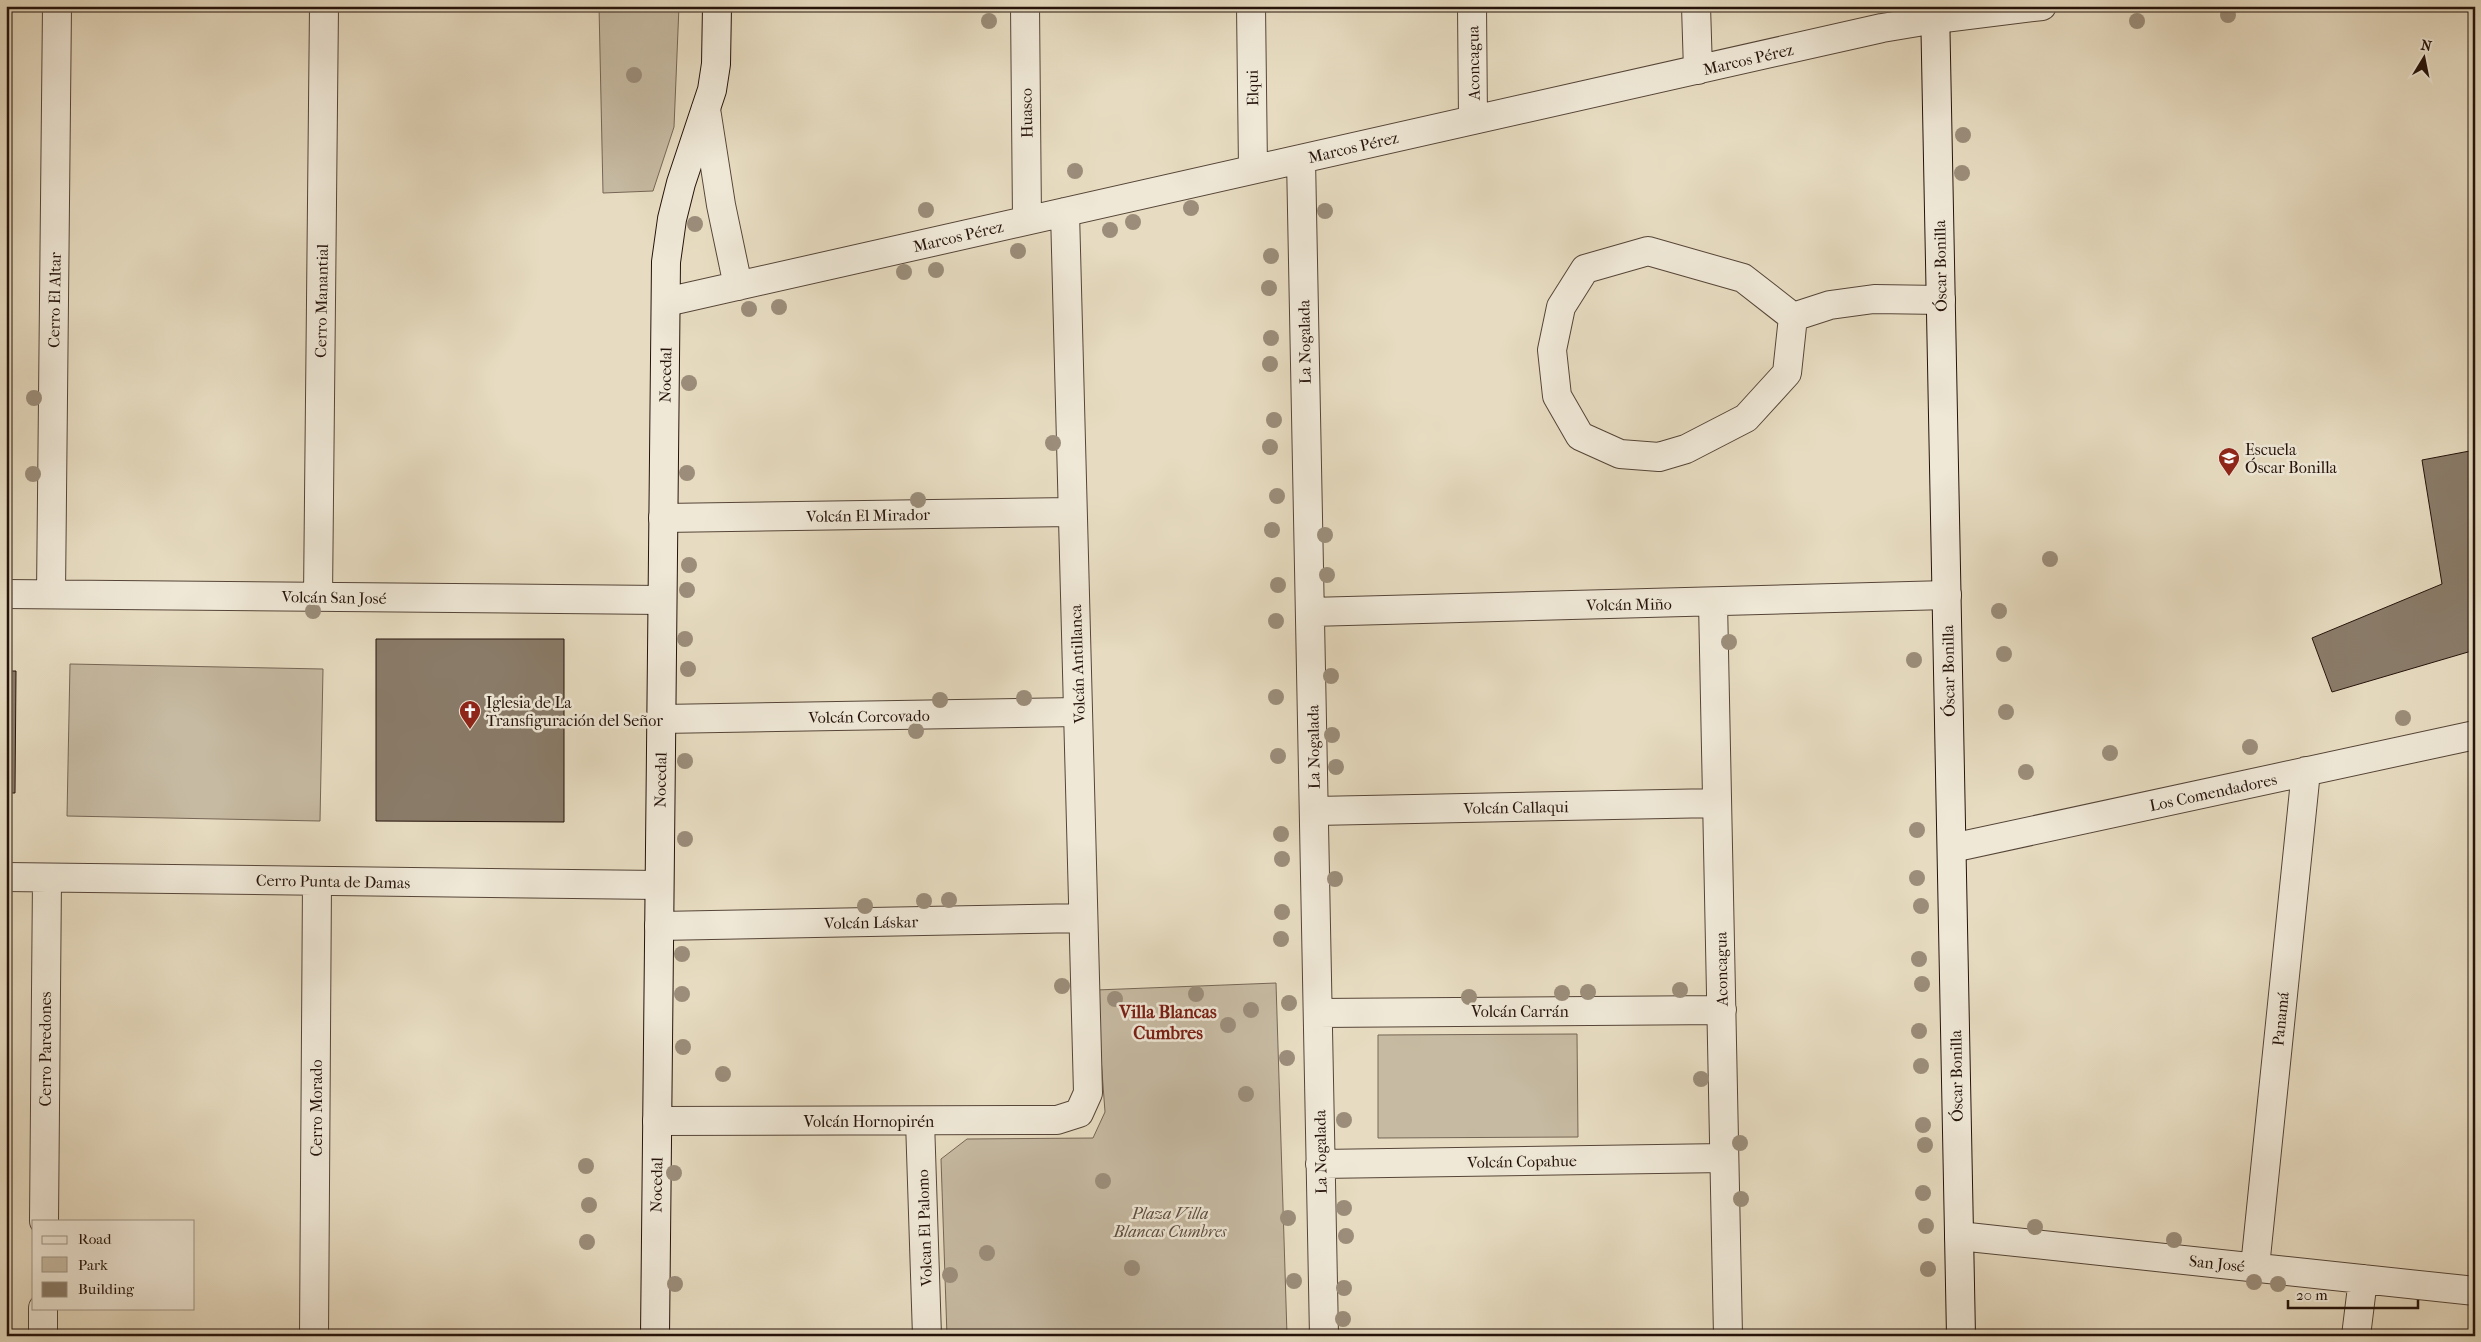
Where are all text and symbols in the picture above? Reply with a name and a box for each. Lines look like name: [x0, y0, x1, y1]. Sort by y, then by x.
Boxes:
street label: Aconcagua: [1463, 25, 1484, 101]
north arrow: [2398, 32, 2448, 82]
text: N: [2419, 36, 2433, 55]
street label: Marcos Pérez: [1701, 40, 1795, 79]
street label: Elqui: [1243, 69, 1262, 106]
street label: Huasco: [1017, 88, 1036, 138]
street label: Marcos Pérez: [1306, 128, 1400, 167]
street label: Marcos Pérez: [911, 217, 1005, 256]
street label: Óscar Bonilla: [1929, 219, 1951, 312]
street label: Cerro Manantial: [311, 243, 332, 358]
street label: Cerro El Altar: [44, 252, 65, 348]
street label: La Nogalada: [1294, 299, 1315, 384]
street label: Nocedal: [656, 347, 675, 403]
place label: Escuela Óscar Bonilla: [2245, 440, 2338, 477]
school or university icon: Escuela Óscar Bonilla: [2217, 446, 2241, 477]
street label: Volcán El Mirador: [805, 505, 930, 526]
street label: Volcán San José: [280, 587, 387, 608]
street label: Volcán Miño: [1585, 594, 1672, 615]
street label: Volcán Antillanca: [1066, 604, 1089, 725]
street label: Óscar Bonilla: [1937, 624, 1959, 717]
place label: Iglesia de La Transfiguración del Señor: [486, 693, 663, 730]
church icon: Iglesia de La Transfiguración del Señor: [458, 699, 482, 730]
street label: La Nogalada: [1303, 704, 1324, 789]
street label: Volcán Corcovado: [807, 706, 930, 727]
street label: Nocedal: [651, 752, 670, 808]
street label: Los Comendadores: [2148, 770, 2279, 815]
street label: Volcán Callaqui: [1462, 797, 1569, 818]
street label: Cerro Punta de Damas: [256, 871, 410, 892]
street label: Volcán Láskar: [823, 912, 919, 933]
street label: Aconcagua: [1711, 931, 1732, 1007]
street label: Panamá: [2268, 990, 2293, 1047]
street label: Cerro Paredones: [36, 991, 55, 1107]
district label: Villa Blancas Cumbres: [1118, 1002, 1217, 1044]
street label: Volcán Carrán: [1470, 1002, 1569, 1021]
street label: Óscar Bonilla: [1945, 1029, 1967, 1122]
street label: Cerro Morado: [307, 1059, 326, 1157]
street label: La Nogalada: [1310, 1109, 1331, 1194]
street label: Volcán Hornopirén: [803, 1112, 935, 1131]
street label: Volcán Copahue: [1466, 1151, 1577, 1172]
street label: Nocedal: [647, 1157, 666, 1213]
street label: Volcan El Palomo: [913, 1169, 936, 1288]
park label: Plaza Villa Blancas Cumbres: [1113, 1204, 1228, 1241]
legend: [32, 1220, 195, 1310]
text: Road: [78, 1230, 112, 1248]
street label: San José: [2188, 1251, 2246, 1276]
text: Park: [78, 1256, 108, 1274]
scale bar: [2288, 1277, 2418, 1309]
text: Building: [78, 1280, 135, 1298]
text: 20 m: [2296, 1286, 2328, 1304]

